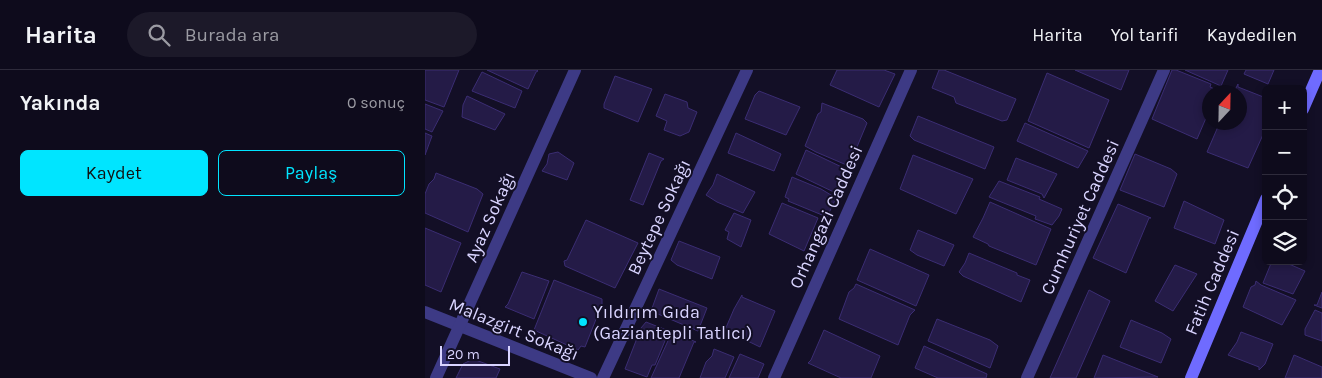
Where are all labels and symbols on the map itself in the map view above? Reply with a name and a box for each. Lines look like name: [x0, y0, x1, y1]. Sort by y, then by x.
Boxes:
north arrow: [1202, 85, 1247, 130]
street label: Cumhuriyet Caddesi: [1036, 136, 1124, 298]
street label: Orhangazi Caddesi: [785, 142, 867, 292]
street label: Beytepe Sokağı: [623, 156, 695, 278]
street label: Ayaz Sokağı: [460, 168, 520, 266]
street label: Fatih Caddesi: [1180, 226, 1244, 338]
street label: Malazgirt Sokağı: [446, 293, 582, 365]
place label: Yıldırım Gıda (Gaziantepli Tatlıcı): [593, 301, 752, 344]
marker: Yıldırım Gıda (Gaziantepli Tatlıcı): [577, 316, 589, 328]
scale bar: [440, 343, 510, 366]

